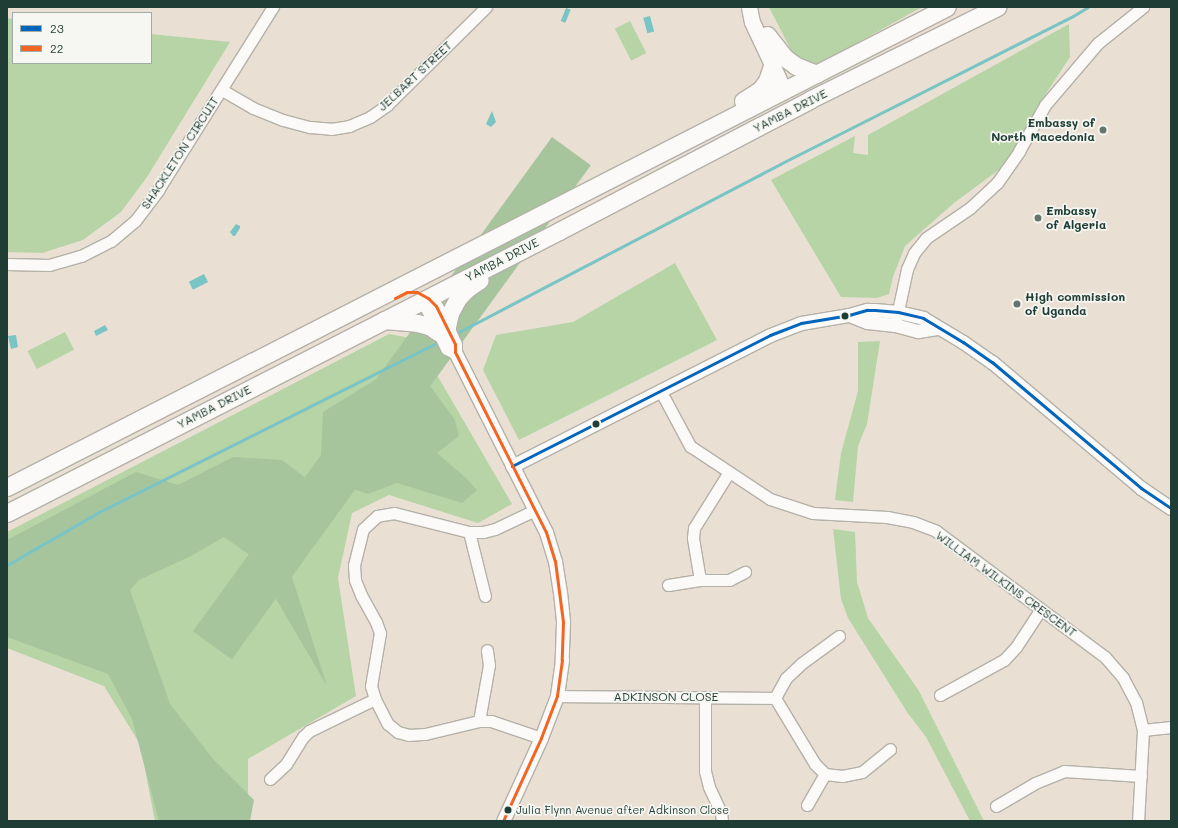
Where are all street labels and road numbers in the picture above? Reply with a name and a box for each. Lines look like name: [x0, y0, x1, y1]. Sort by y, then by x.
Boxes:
street label: JELBART STREET: [375, 38, 455, 114]
street label: YAMBA DRIVE: [751, 86, 829, 136]
street label: SHACKLETON CIRCUIT: [138, 94, 222, 212]
street label: YAMBA DRIVE: [463, 235, 541, 285]
street label: YAMBA DRIVE: [175, 382, 253, 432]
street label: WILLIAM WILKINS CRESCENT: [933, 528, 1079, 640]
street label: ADKINSON CLOSE: [614, 690, 718, 704]

